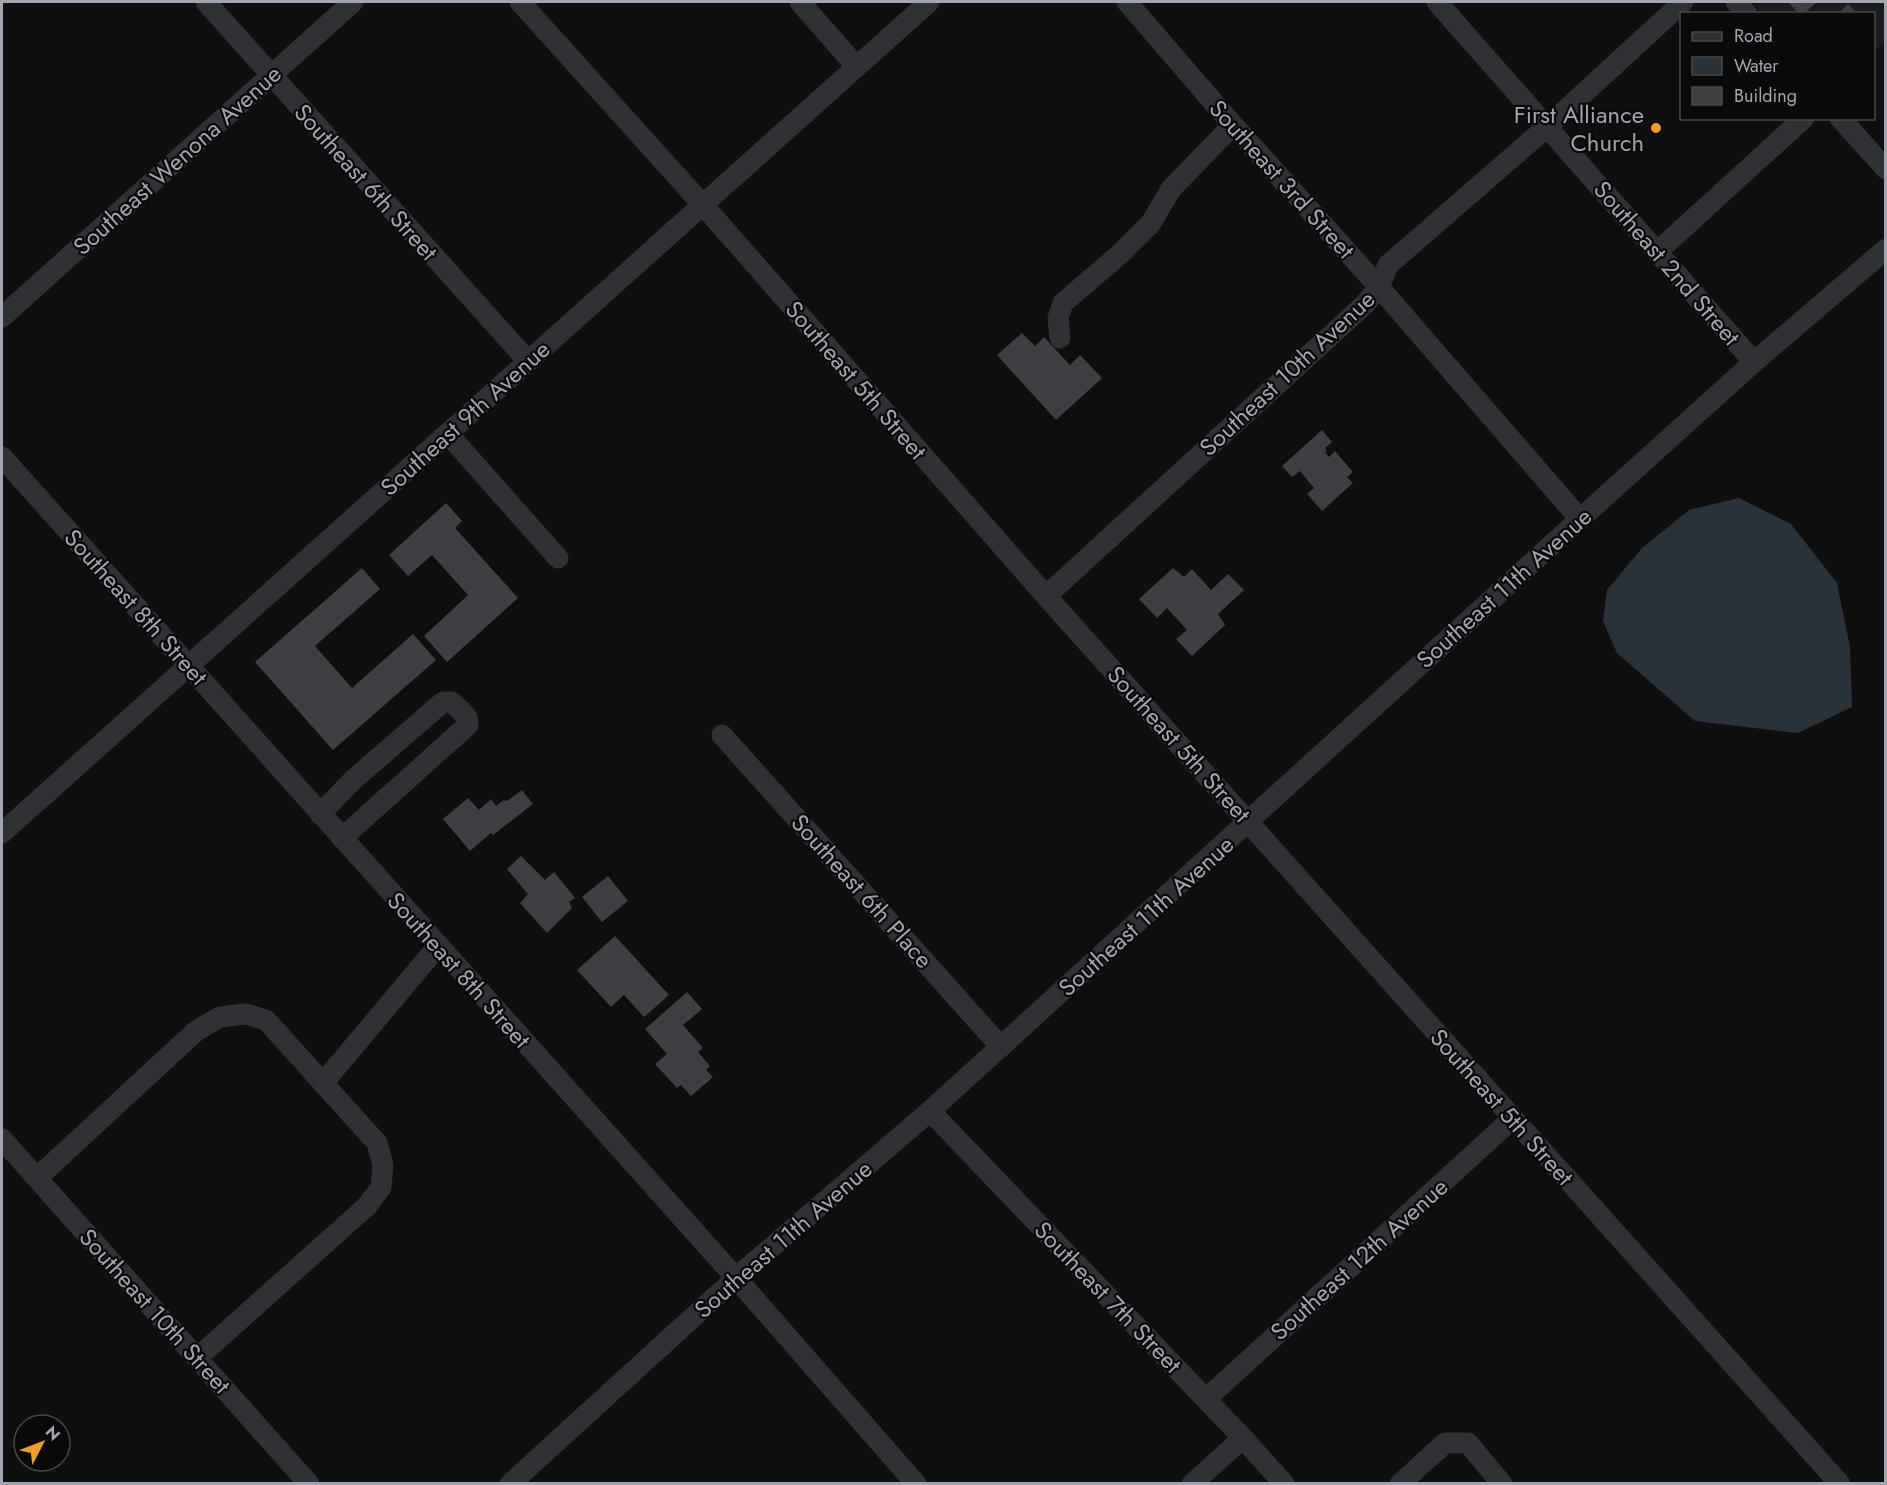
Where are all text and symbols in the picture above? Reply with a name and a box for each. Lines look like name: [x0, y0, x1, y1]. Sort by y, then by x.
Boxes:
legend: [1680, 12, 1875, 120]
text: Road: [1734, 23, 1773, 49]
text: Water: [1734, 53, 1779, 79]
street label: Southeast Wenona Avenue: [65, 57, 289, 263]
text: Building: [1734, 83, 1797, 109]
street label: Southeast 3rd Street: [1201, 92, 1363, 266]
street label: Southeast 6th Street: [286, 96, 446, 268]
place label: First Alliance Church: [1514, 97, 1644, 160]
marker: First Alliance Church: [1649, 121, 1663, 135]
street label: Southeast 2nd Street: [1586, 173, 1749, 353]
street label: Southeast 10th Avenue: [1191, 282, 1383, 464]
street label: Southeast 5th Street: [777, 293, 935, 467]
street label: Southeast 9th Avenue: [372, 332, 558, 504]
street label: Southeast 11th Avenue: [1408, 499, 1600, 677]
street label: Southeast 8th Street: [56, 521, 216, 693]
street label: Southeast 5th Street: [1099, 658, 1259, 830]
street label: Southeast 6th Place: [783, 806, 941, 976]
street label: Southeast 11th Avenue: [1050, 827, 1242, 1005]
street label: Southeast 8th Street: [379, 884, 539, 1056]
street label: Southeast 5th Street: [1422, 1021, 1582, 1193]
street label: Southeast 11th Avenue: [686, 1152, 880, 1326]
street label: Southeast 12th Avenue: [1262, 1170, 1456, 1348]
street label: Southeast 7th Street: [1026, 1213, 1190, 1381]
street label: Southeast 10th Street: [71, 1221, 239, 1402]
north arrow: [12, 1413, 72, 1473]
text: N: [40, 1421, 66, 1446]

